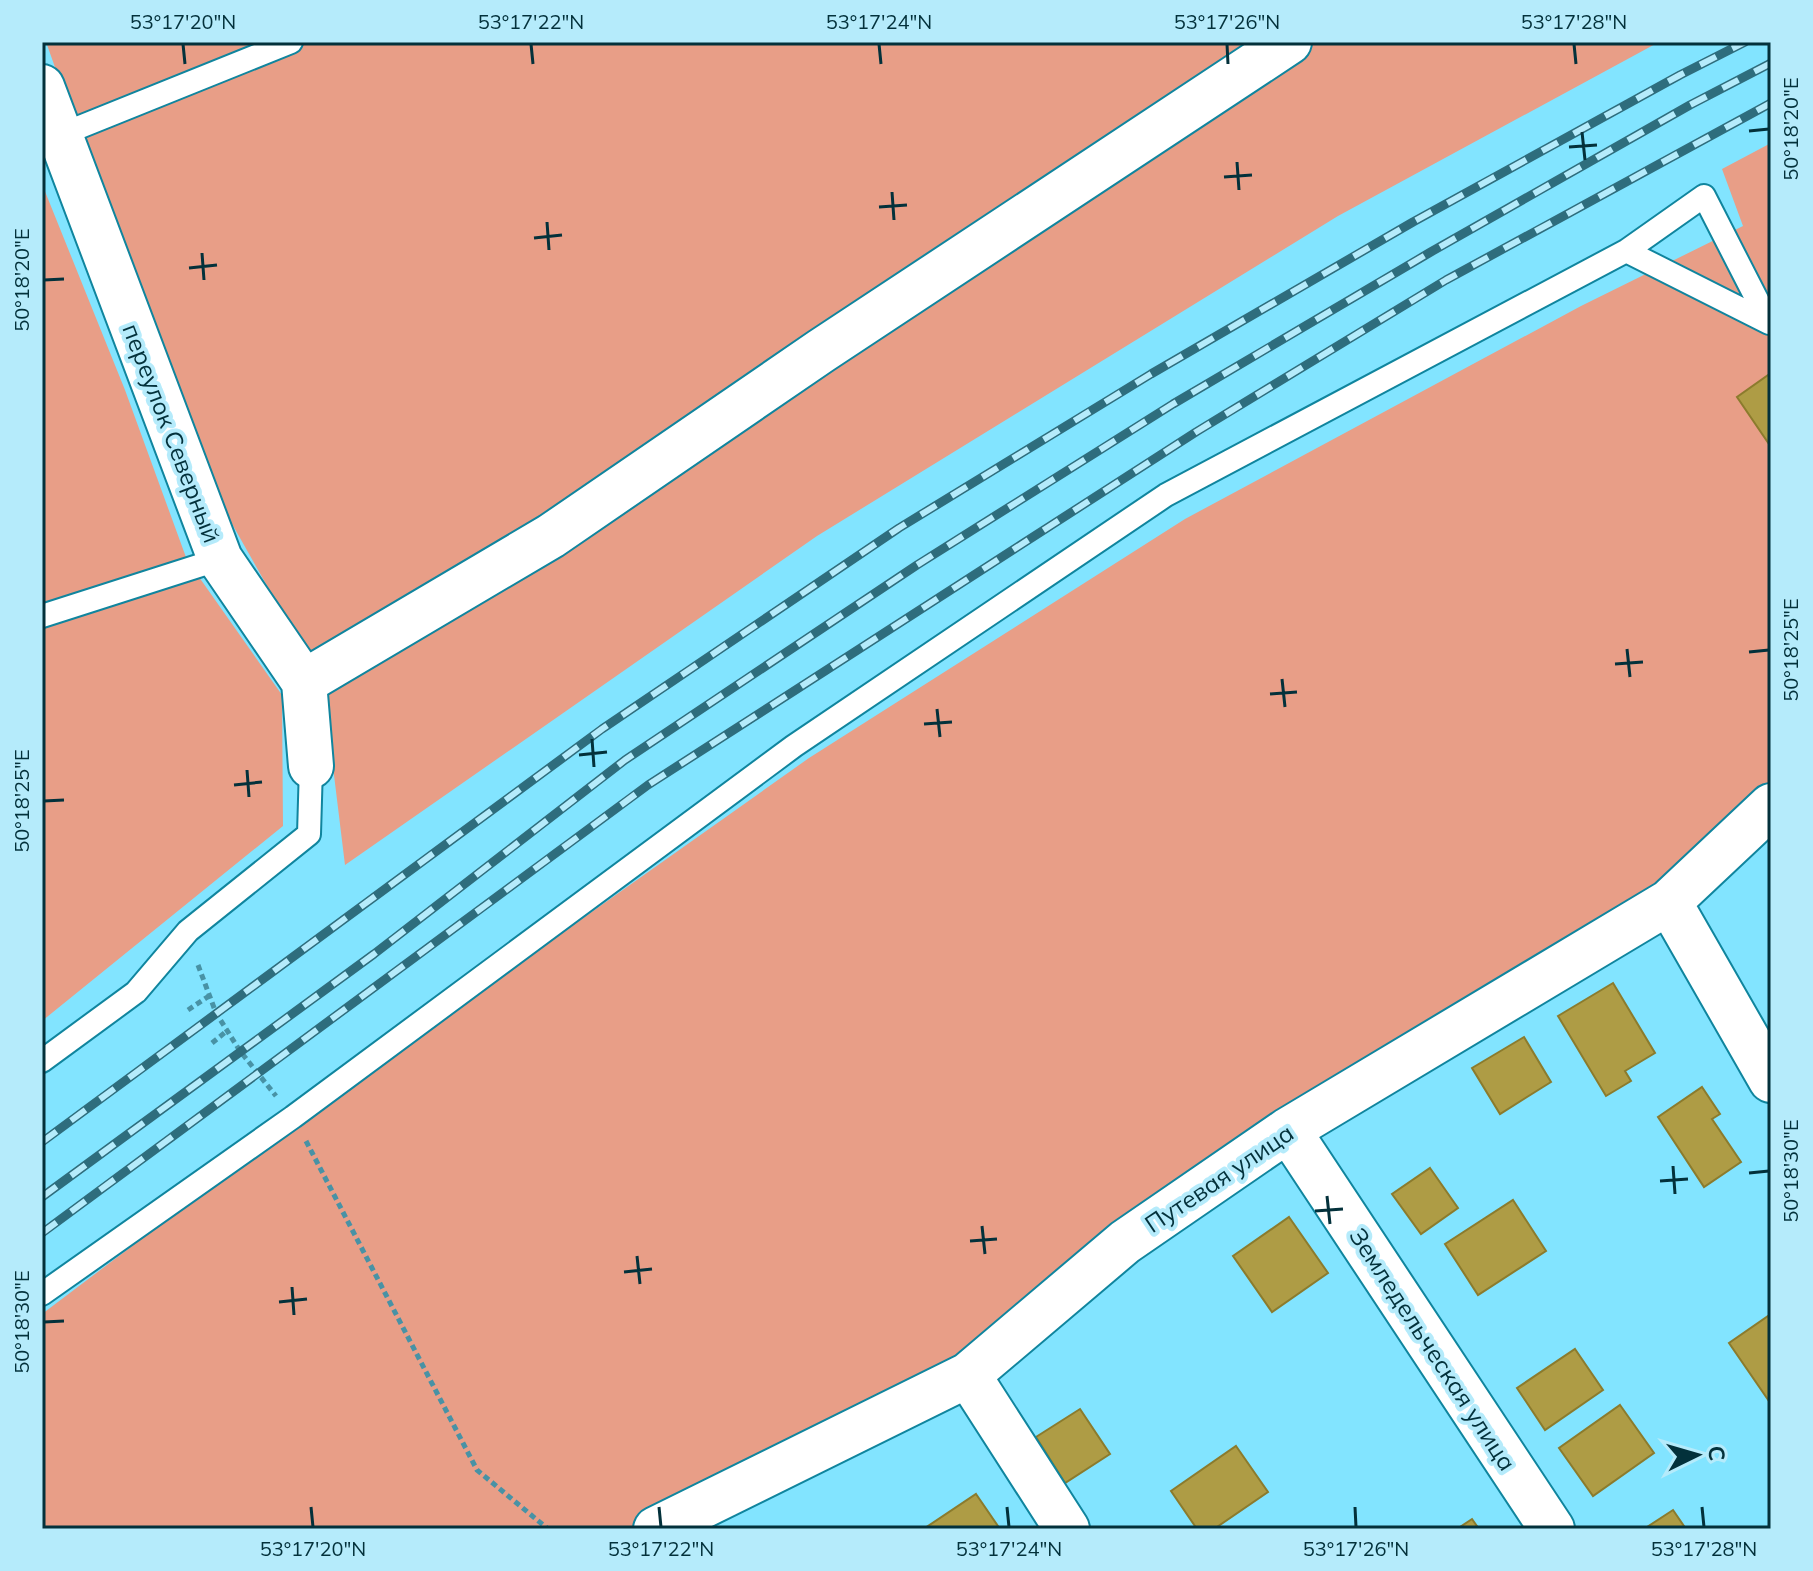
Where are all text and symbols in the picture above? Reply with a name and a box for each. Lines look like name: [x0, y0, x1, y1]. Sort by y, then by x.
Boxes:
text: 53°17'20"N: [130, 9, 236, 34]
text: 53°17'22"N: [478, 9, 584, 34]
text: 53°17'24"N: [826, 9, 932, 34]
text: 53°17'26"N: [1174, 9, 1280, 34]
text: 53°17'28"N: [1521, 9, 1627, 34]
text: 50°18'20"E: [1778, 77, 1803, 181]
text: 50°18'20"E: [9, 228, 34, 332]
street label: переулок Северный: [116, 319, 228, 547]
text: 50°18'25"E: [1778, 598, 1803, 702]
text: 50°18'25"E: [9, 749, 34, 853]
street label: Путевая улица: [1139, 1117, 1299, 1239]
text: 50°18'30"E: [1778, 1119, 1803, 1223]
street label: Земледельческая улица: [1343, 1222, 1523, 1476]
text: 50°18'30"E: [9, 1270, 34, 1374]
north arrow: [1657, 1415, 1737, 1495]
text: С: [1702, 1445, 1732, 1462]
text: 53°17'20"N: [260, 1536, 366, 1561]
text: 53°17'22"N: [608, 1536, 714, 1561]
text: 53°17'24"N: [956, 1536, 1062, 1561]
text: 53°17'26"N: [1303, 1536, 1409, 1561]
text: 53°17'28"N: [1651, 1536, 1757, 1561]

